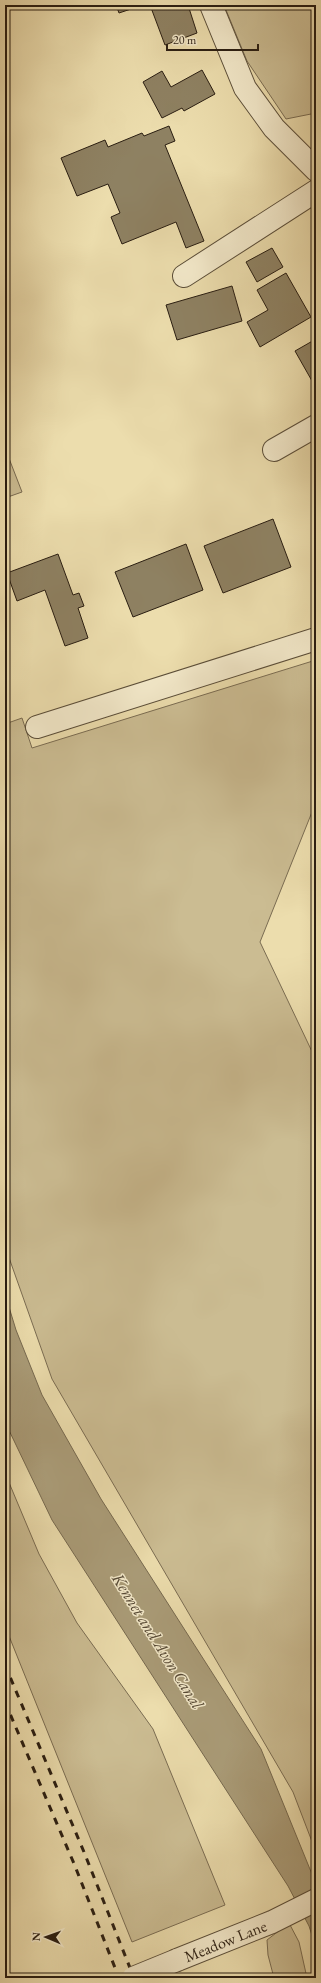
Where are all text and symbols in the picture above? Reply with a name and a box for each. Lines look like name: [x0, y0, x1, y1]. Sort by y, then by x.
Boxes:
scale bar: [167, 26, 258, 52]
text: 20 m: [173, 32, 197, 48]
water label: Kennet and Avon Canal: [107, 1568, 209, 1714]
street label: Meadow Lane: [181, 1915, 270, 1967]
north arrow: [26, 1917, 66, 1957]
text: N: [29, 1932, 43, 1941]

